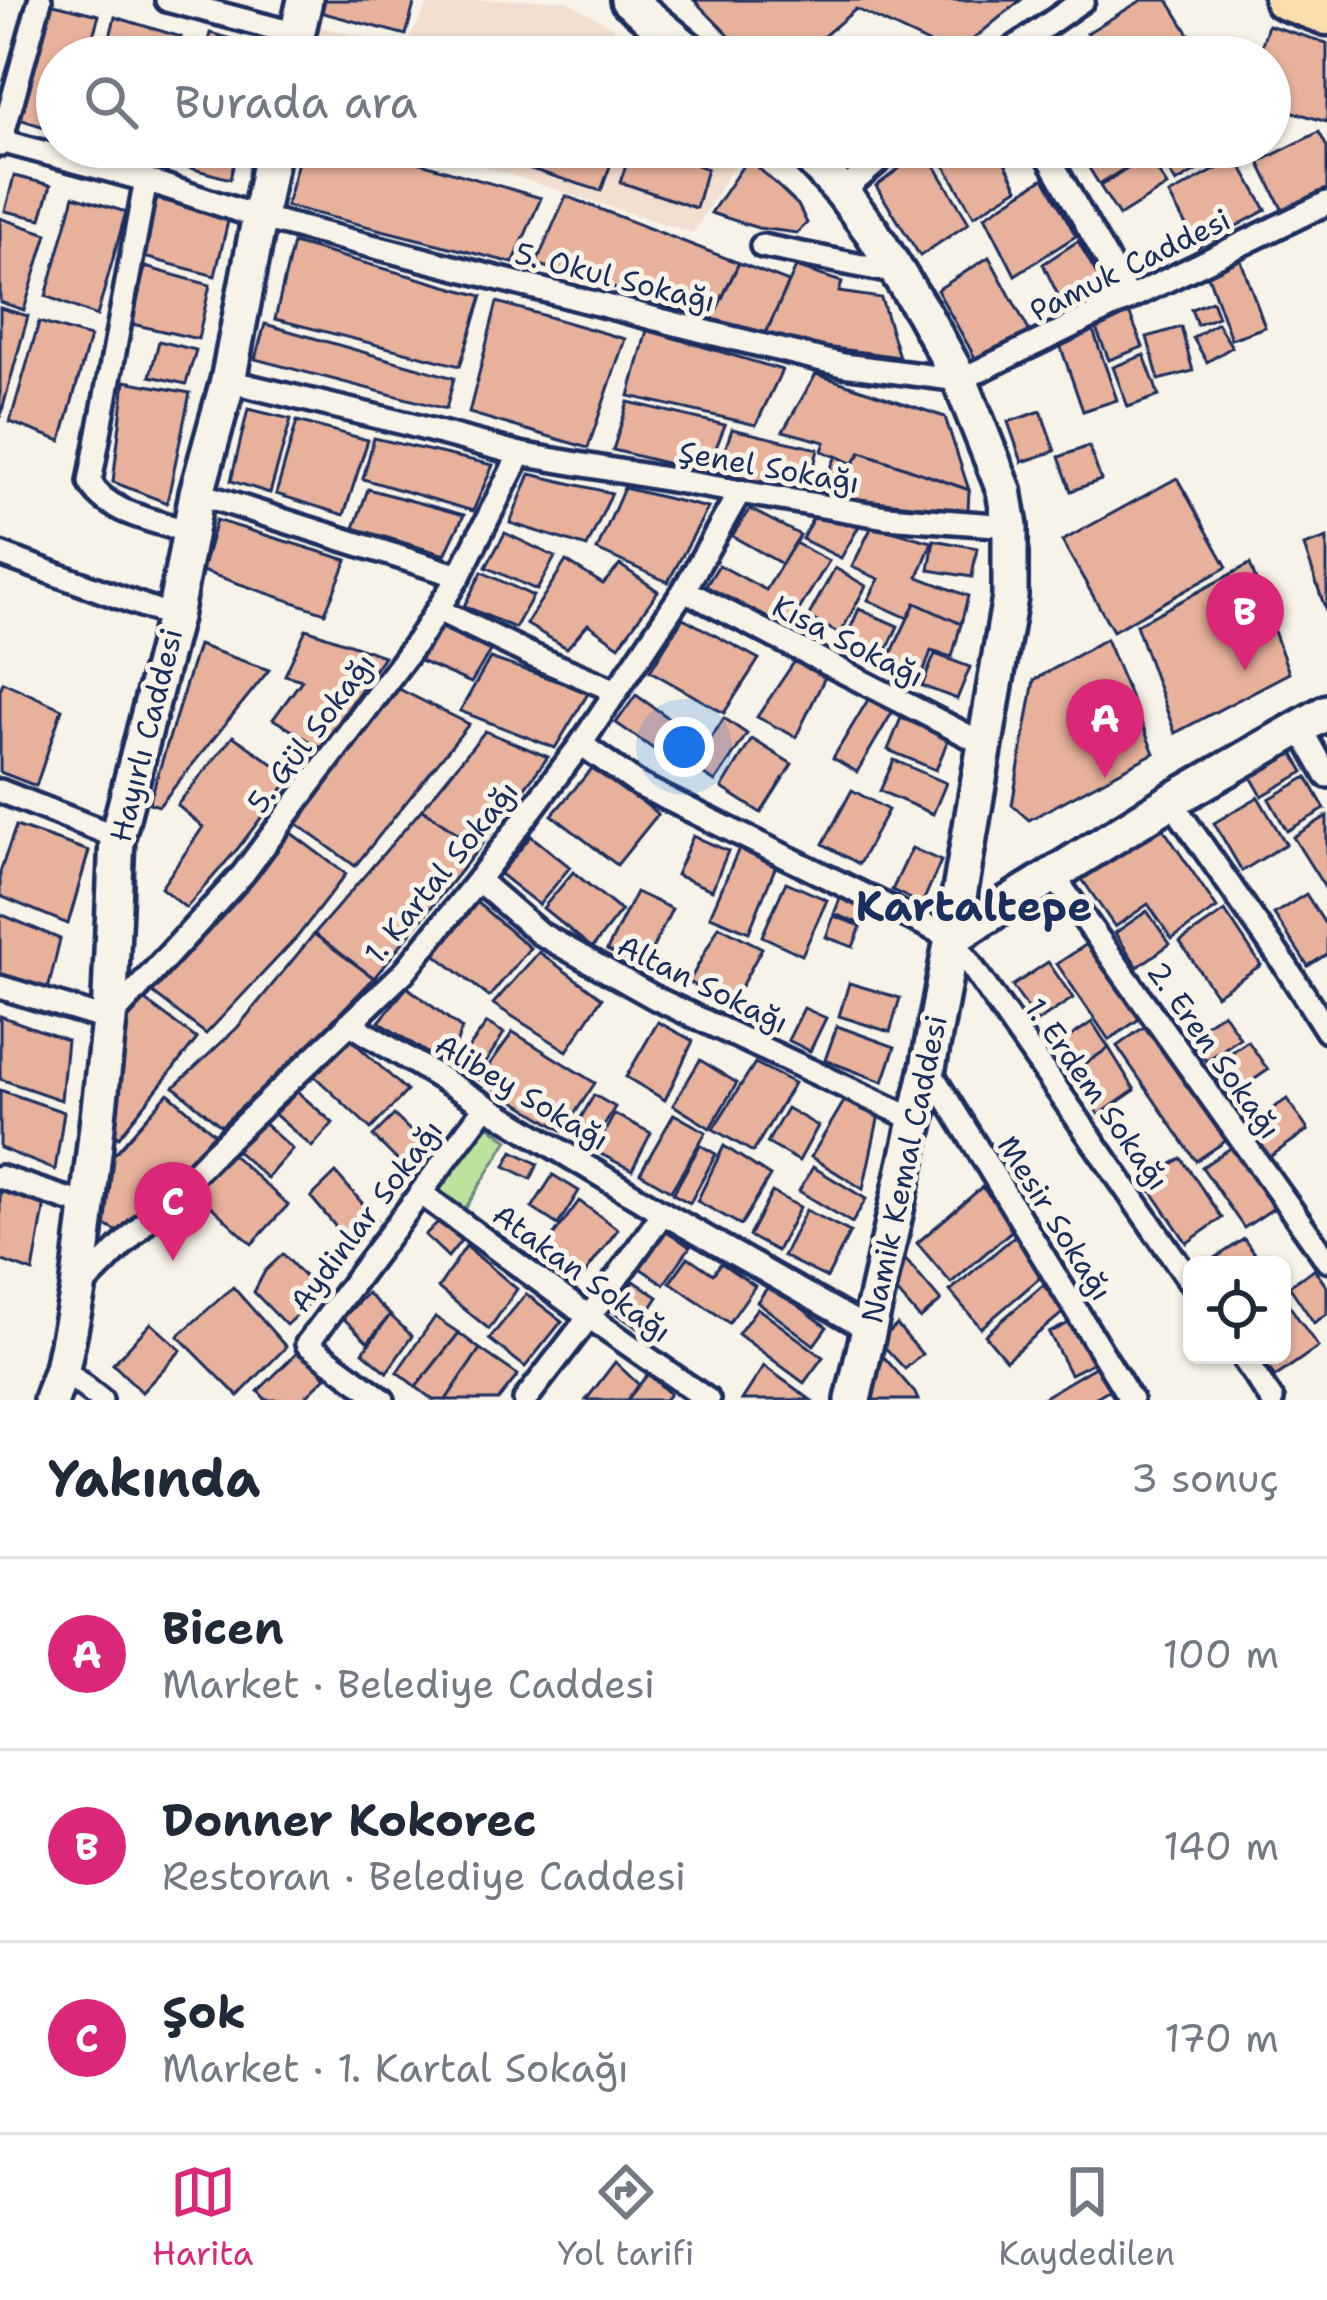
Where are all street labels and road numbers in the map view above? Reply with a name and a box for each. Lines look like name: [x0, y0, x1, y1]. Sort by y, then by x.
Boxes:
street label: Pamuk Caddesi: [1023, 199, 1237, 331]
street label: 5. Okul Sokağı: [511, 232, 719, 322]
street label: Şenel Sokağı: [676, 431, 862, 503]
street label: Kısa Sokağı: [765, 585, 931, 697]
street label: Hayırlı Caddesi: [100, 624, 192, 846]
street label: 5. Gül Sokağı: [237, 645, 385, 821]
street label: 1. Kartal Sokağı: [355, 772, 527, 972]
street label: Altan Sokağı: [611, 925, 795, 1043]
street label: 2. Eren Sokağı: [1137, 953, 1291, 1147]
street label: 1. Erdem Sokağı: [1015, 990, 1179, 1198]
street label: Namik Kemal Caddesi: [851, 1011, 957, 1327]
street label: Alibey Sokağı: [427, 1024, 617, 1160]
street label: Aydinlar Sokağı: [280, 1111, 452, 1321]
street label: Mesir Sokağı: [988, 1128, 1122, 1308]
street label: Atakan Sokağı: [484, 1194, 680, 1352]

